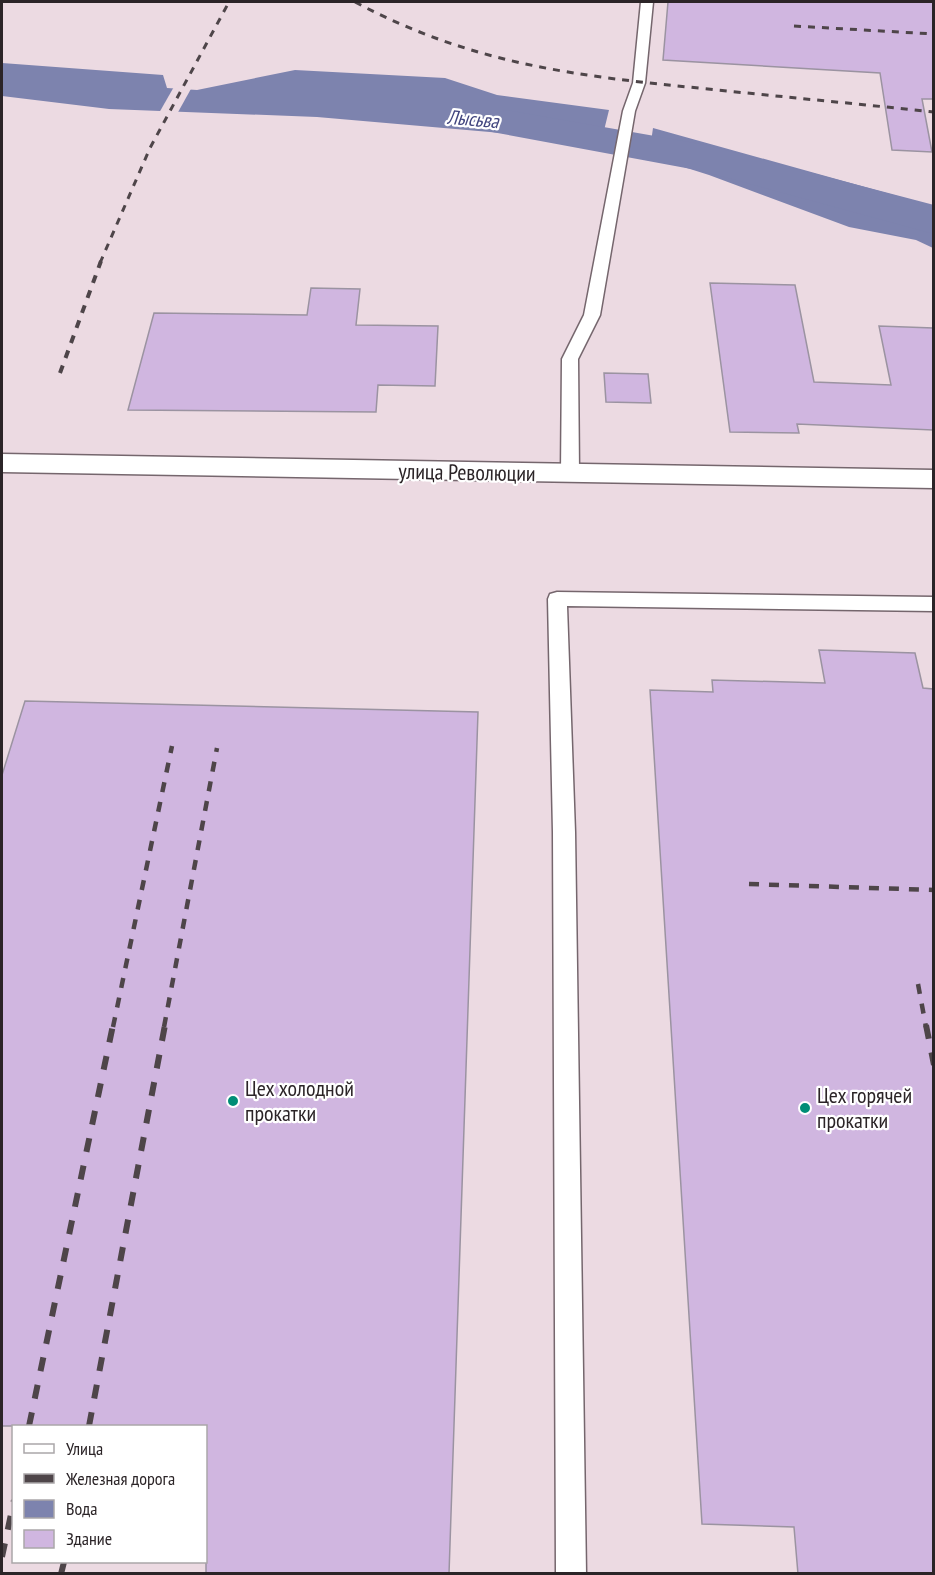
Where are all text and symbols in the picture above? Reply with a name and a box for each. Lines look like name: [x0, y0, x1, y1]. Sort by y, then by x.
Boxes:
water label: Лысьва: [445, 104, 501, 134]
street label: улица Революции: [398, 457, 536, 487]
place label: Цех холодной прокатки: [245, 1074, 354, 1127]
place label: Цех горячей прокатки: [817, 1081, 912, 1134]
marker: Цех холодной прокатки: [226, 1094, 240, 1108]
marker: Цех горячей прокатки: [798, 1101, 812, 1115]
legend: [12, 1425, 207, 1563]
text: Улица: [66, 1437, 103, 1460]
text: Железная дорога: [65, 1467, 175, 1490]
text: Вода: [66, 1497, 97, 1520]
text: Здание: [66, 1527, 112, 1550]

